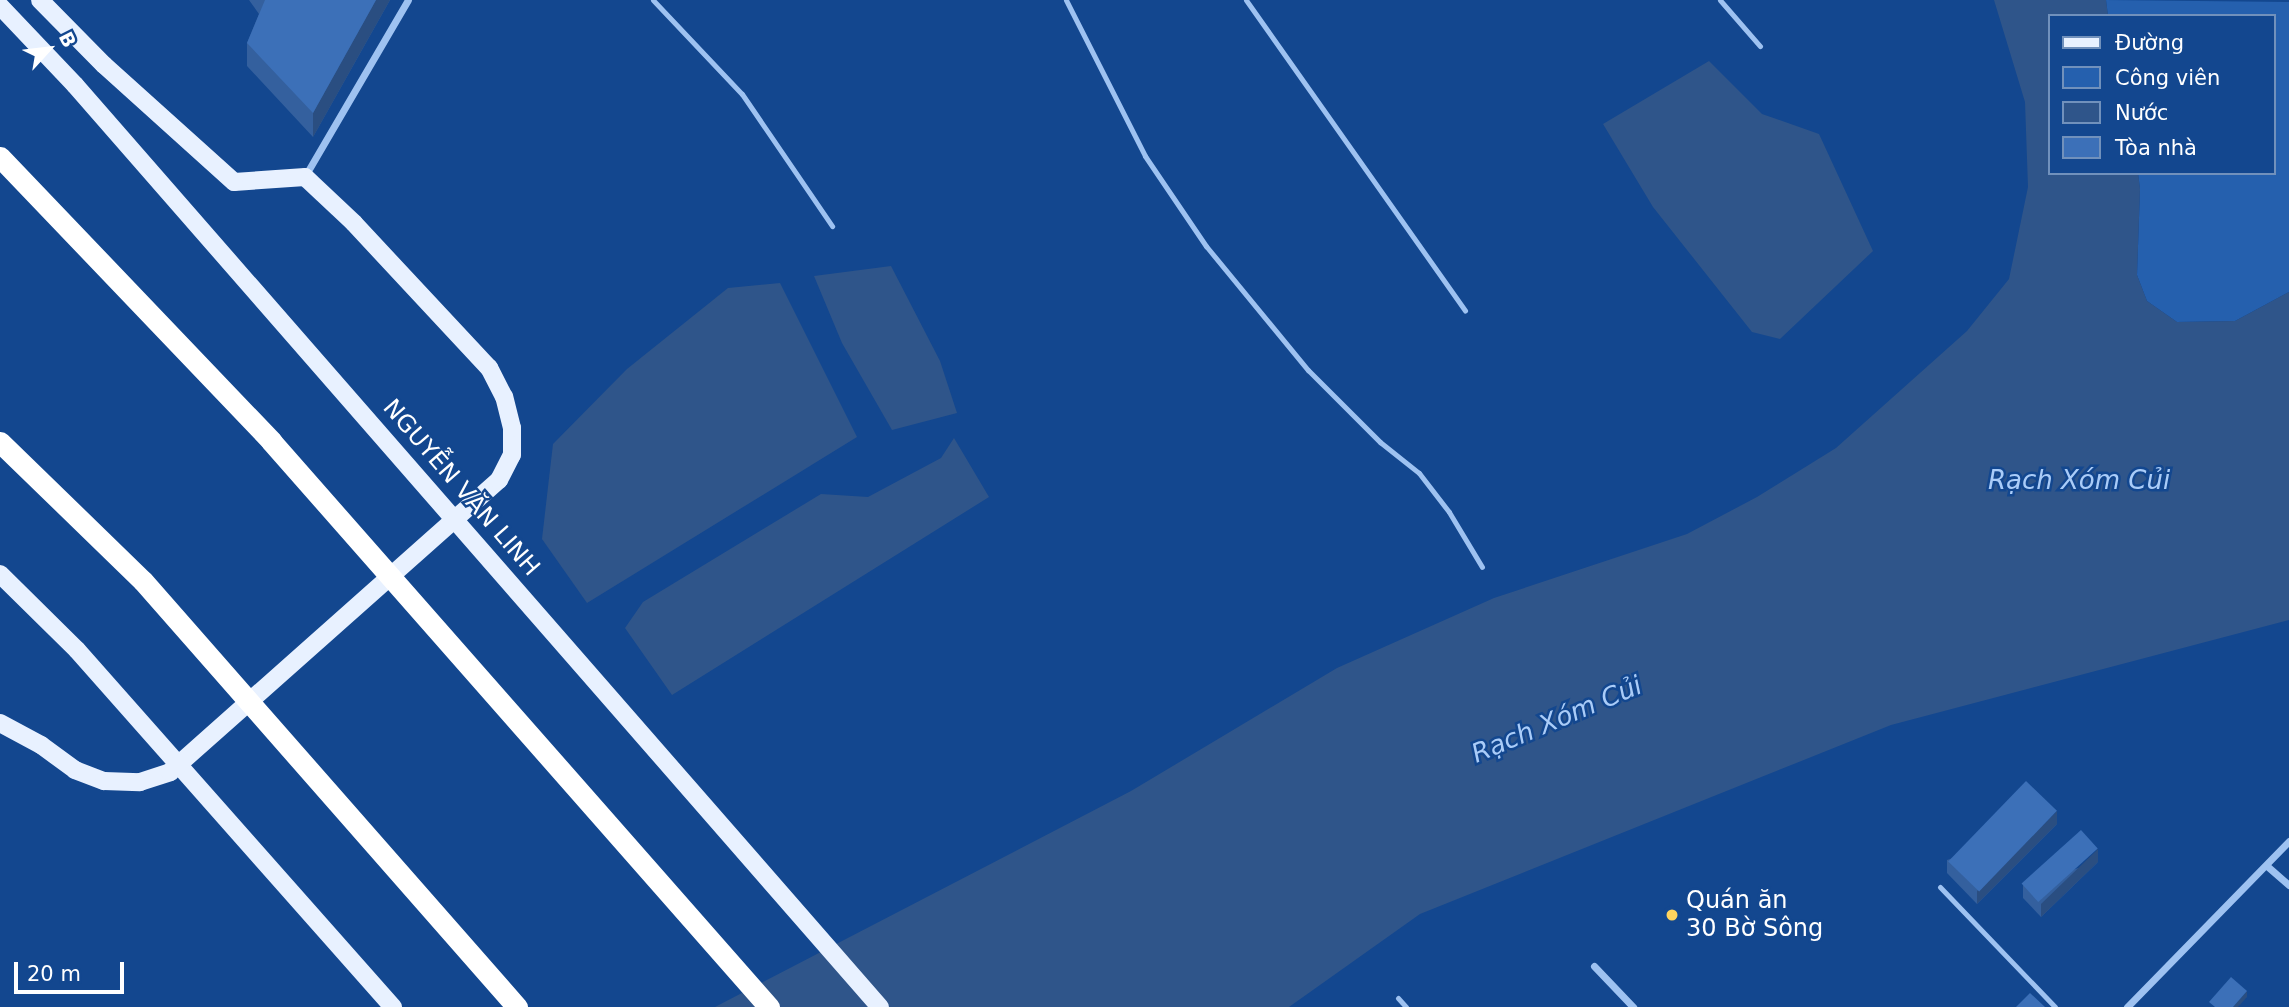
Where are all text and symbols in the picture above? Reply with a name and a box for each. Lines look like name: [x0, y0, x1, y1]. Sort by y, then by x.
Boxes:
north arrow: [14, 14, 84, 84]
legend: [2048, 14, 2275, 175]
text: B: [55, 28, 81, 51]
text: Đường: [2115, 31, 2184, 55]
text: Công viên: [2115, 66, 2220, 90]
text: Nước: [2115, 101, 2168, 125]
text: Tòa nhà: [2115, 136, 2197, 160]
street label: NGUYỄN VĂN LINH: [377, 394, 545, 582]
water label: Rạch Xóm Củi: [1988, 465, 2170, 497]
water label: Rạch Xóm Củi: [1467, 670, 1647, 770]
place label: Quán ăn 30 Bờ Sông: [1686, 887, 1823, 943]
marker: Quán ăn 30 Bờ Sông: [1664, 907, 1680, 923]
scale bar: [18, 948, 128, 992]
text: 20 m: [27, 962, 81, 986]

